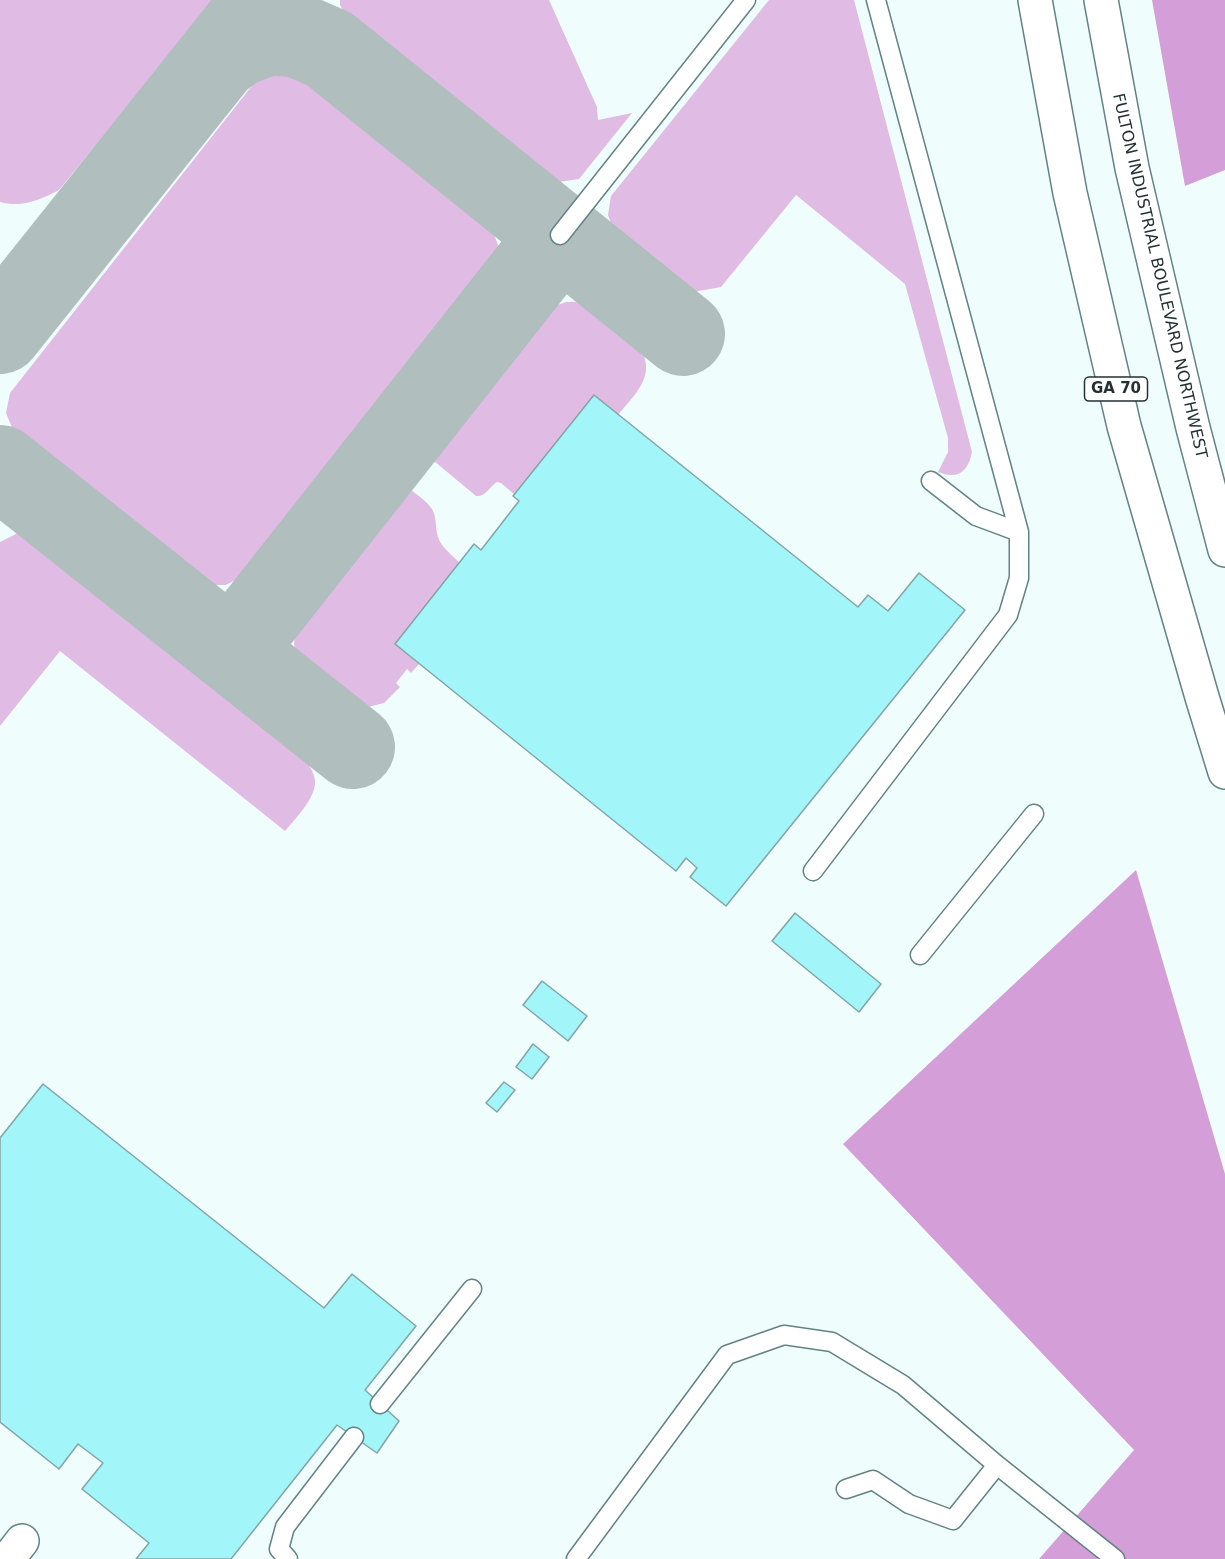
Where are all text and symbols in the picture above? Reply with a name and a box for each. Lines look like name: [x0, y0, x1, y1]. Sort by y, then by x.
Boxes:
street label: FULTON INDUSTRIAL BOULEVARD NORTHWEST: [1108, 92, 1210, 460]
road number: GA 70: [1084, 377, 1148, 401]

